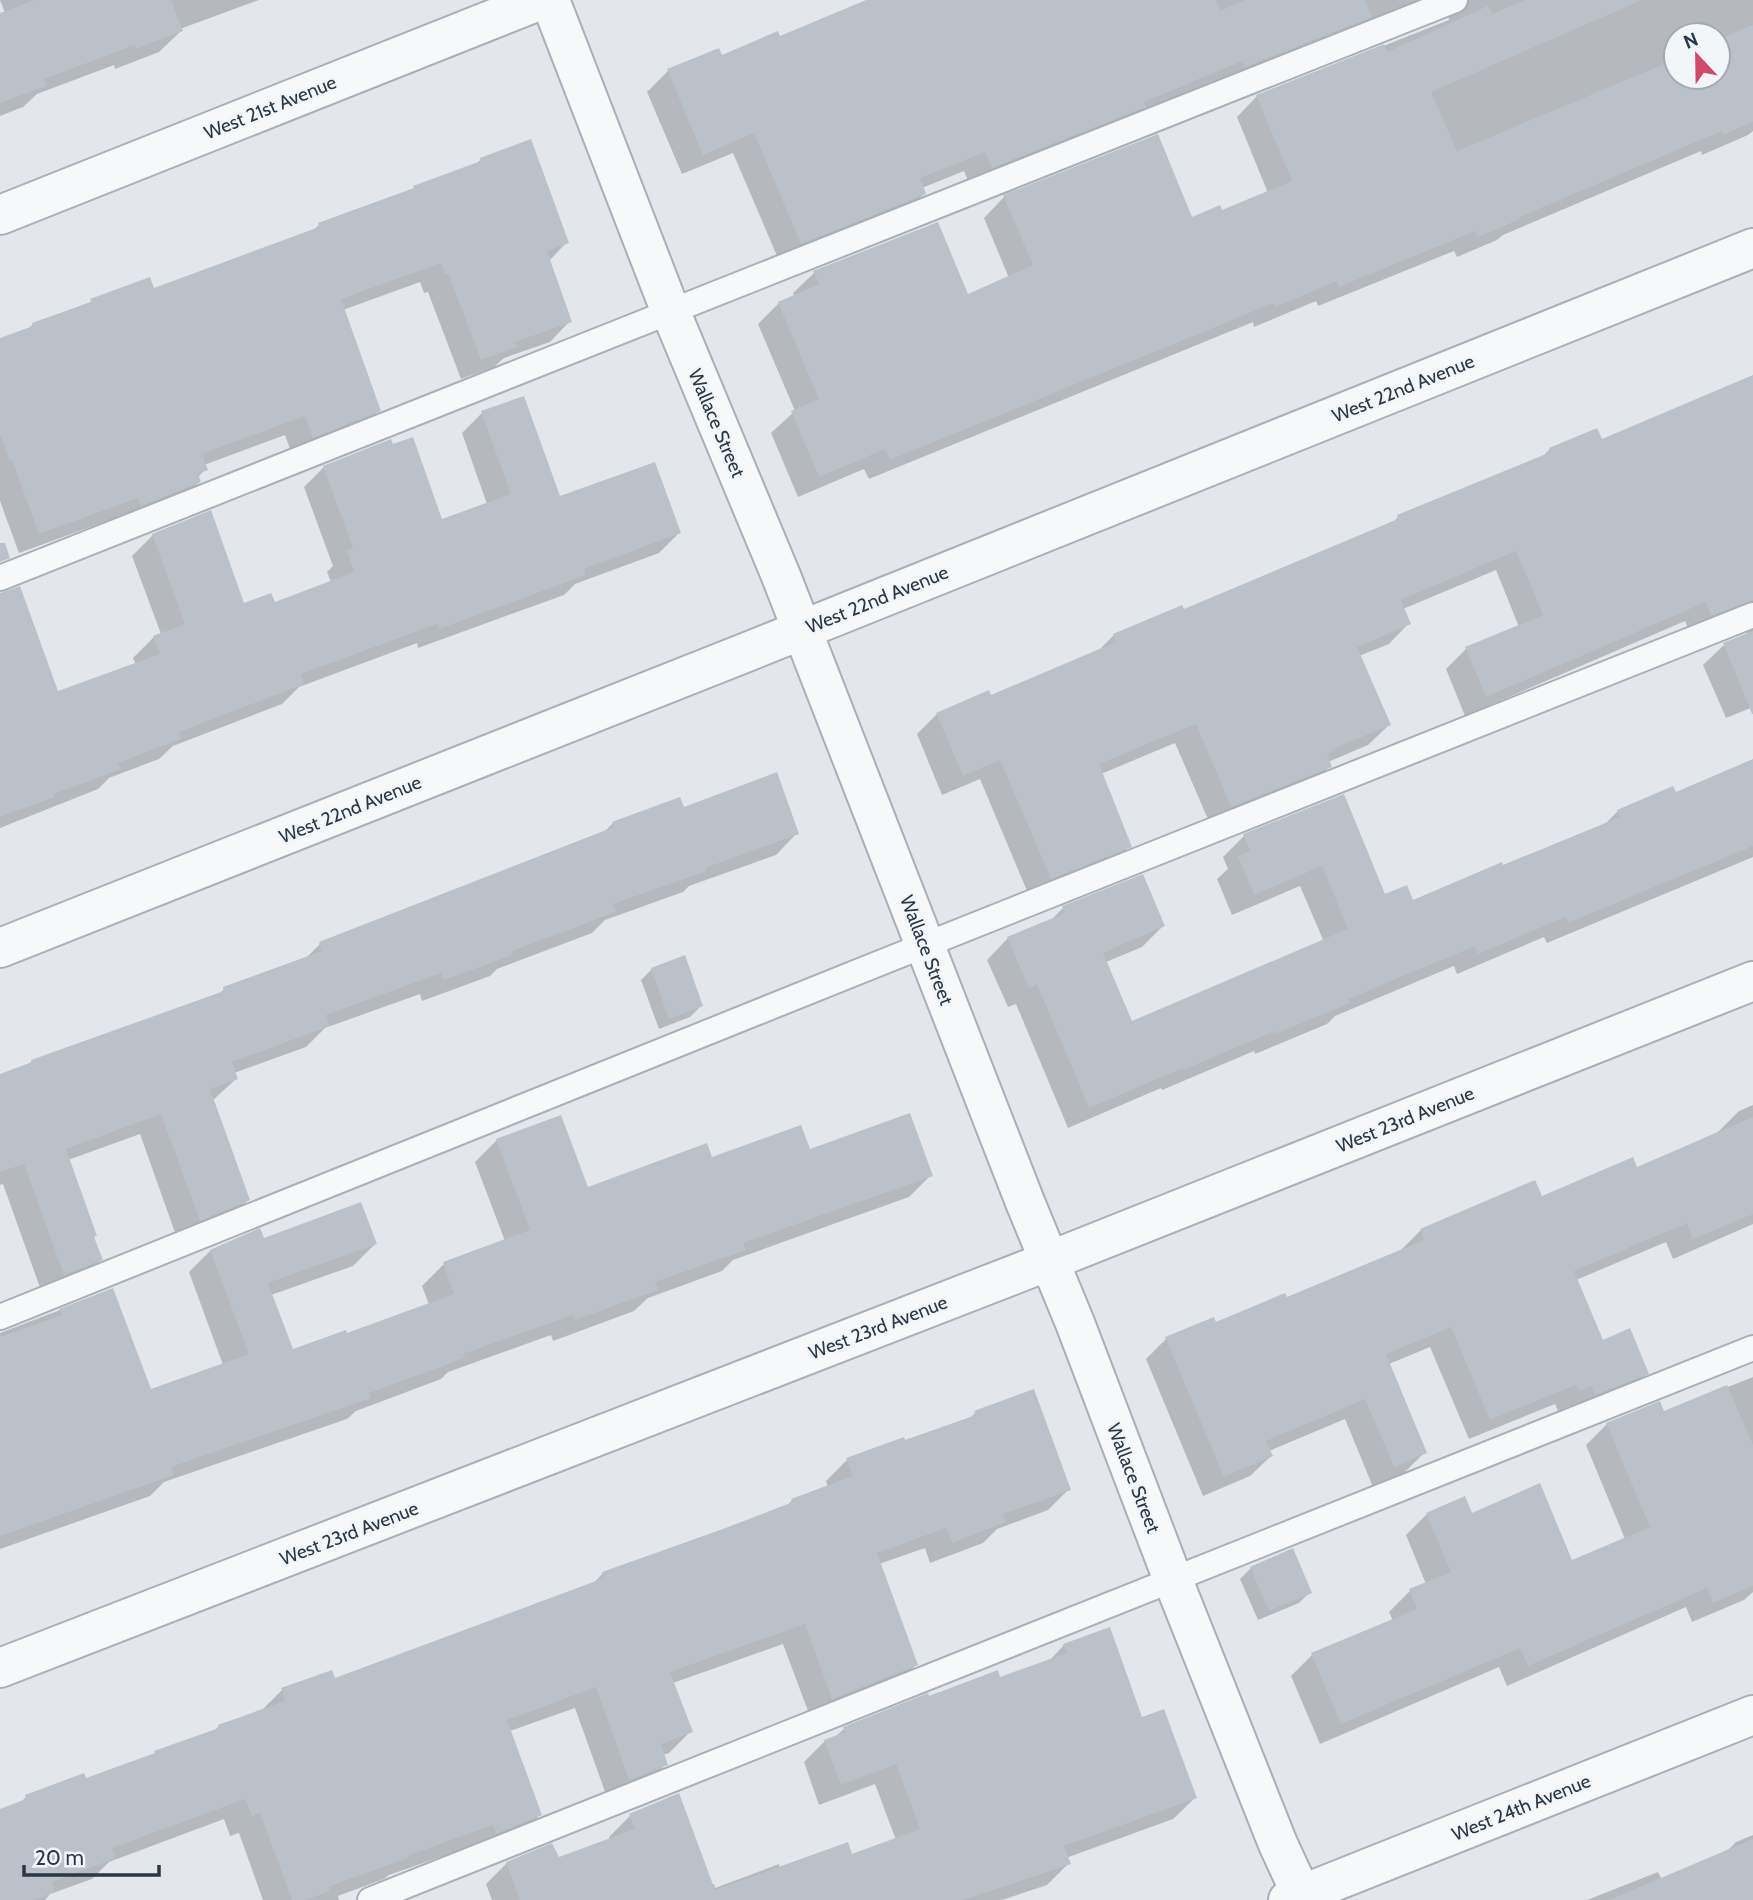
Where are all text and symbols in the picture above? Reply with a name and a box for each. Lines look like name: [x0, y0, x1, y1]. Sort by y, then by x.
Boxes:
north arrow: [1662, 21, 1732, 91]
text: N: [1680, 28, 1701, 54]
street label: West 21st Avenue: [201, 70, 340, 144]
street label: West 22nd Avenue: [1329, 349, 1478, 427]
street label: Wallace Street: [683, 365, 750, 482]
street label: West 22nd Avenue: [803, 560, 952, 638]
street label: West 22nd Avenue: [276, 770, 425, 848]
street label: Wallace Street: [895, 892, 958, 1009]
street label: West 23rd Avenue: [1333, 1081, 1478, 1158]
street label: West 23rd Avenue: [806, 1290, 951, 1364]
street label: Wallace Street: [1102, 1420, 1165, 1537]
street label: West 23rd Avenue: [277, 1496, 422, 1570]
street label: West 24th Avenue: [1448, 1769, 1594, 1846]
scale bar: [24, 1834, 159, 1878]
text: 20 m: [35, 1845, 84, 1870]

